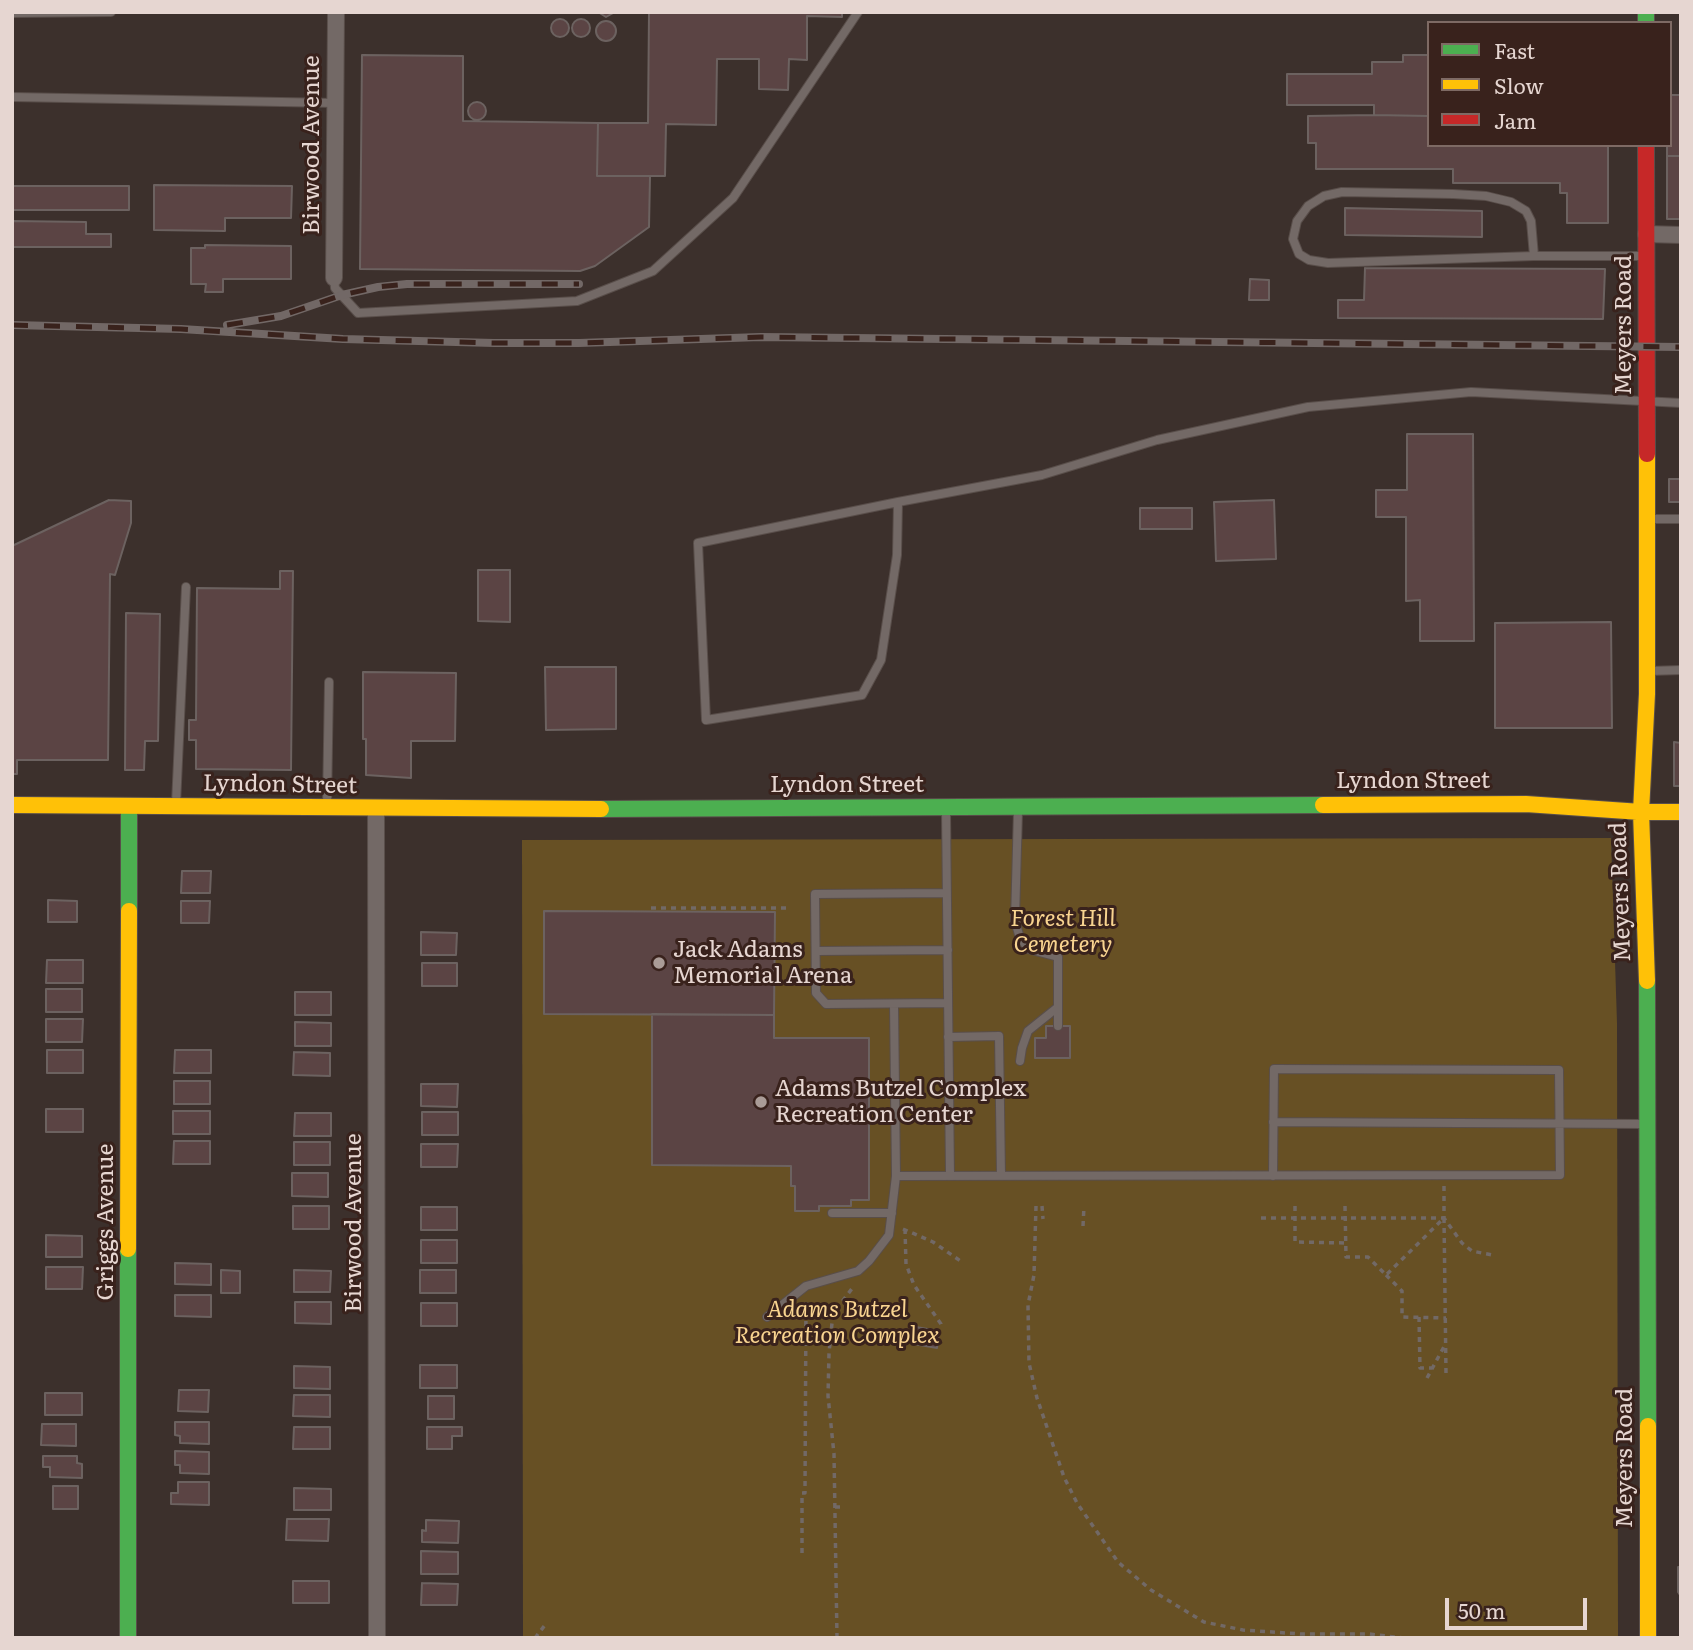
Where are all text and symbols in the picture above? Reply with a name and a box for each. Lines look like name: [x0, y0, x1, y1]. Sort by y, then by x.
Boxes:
legend: [1427, 21, 1672, 147]
text: Fast: [1494, 34, 1535, 65]
street label: Birwood Avenue: [298, 55, 326, 235]
text: Slow: [1494, 69, 1544, 100]
text: Jam: [1494, 104, 1536, 135]
street label: Meyers Road: [1610, 255, 1638, 395]
street label: Lyndon Street: [1336, 767, 1490, 795]
street label: Lyndon Street: [203, 770, 357, 800]
street label: Lyndon Street: [770, 771, 924, 799]
street label: Meyers Road: [1605, 821, 1637, 963]
park label: Forest Hill Cemetery: [1010, 905, 1116, 959]
place label: Jack Adams Memorial Arena: [673, 936, 852, 990]
marker: Jack Adams Memorial Arena: [651, 955, 667, 971]
place label: Adams Butzel Complex Recreation Center: [775, 1075, 1026, 1129]
marker: Adams Butzel Complex Recreation Center: [753, 1094, 769, 1110]
street label: Birwood Avenue: [340, 1133, 368, 1313]
street label: Griggs Avenue: [92, 1144, 120, 1300]
park label: Adams Butzel Recreation Complex: [734, 1296, 940, 1350]
street label: Meyers Road: [1611, 1388, 1639, 1528]
scale bar: [1448, 1584, 1590, 1628]
text: 50 m: [1458, 1594, 1505, 1625]

